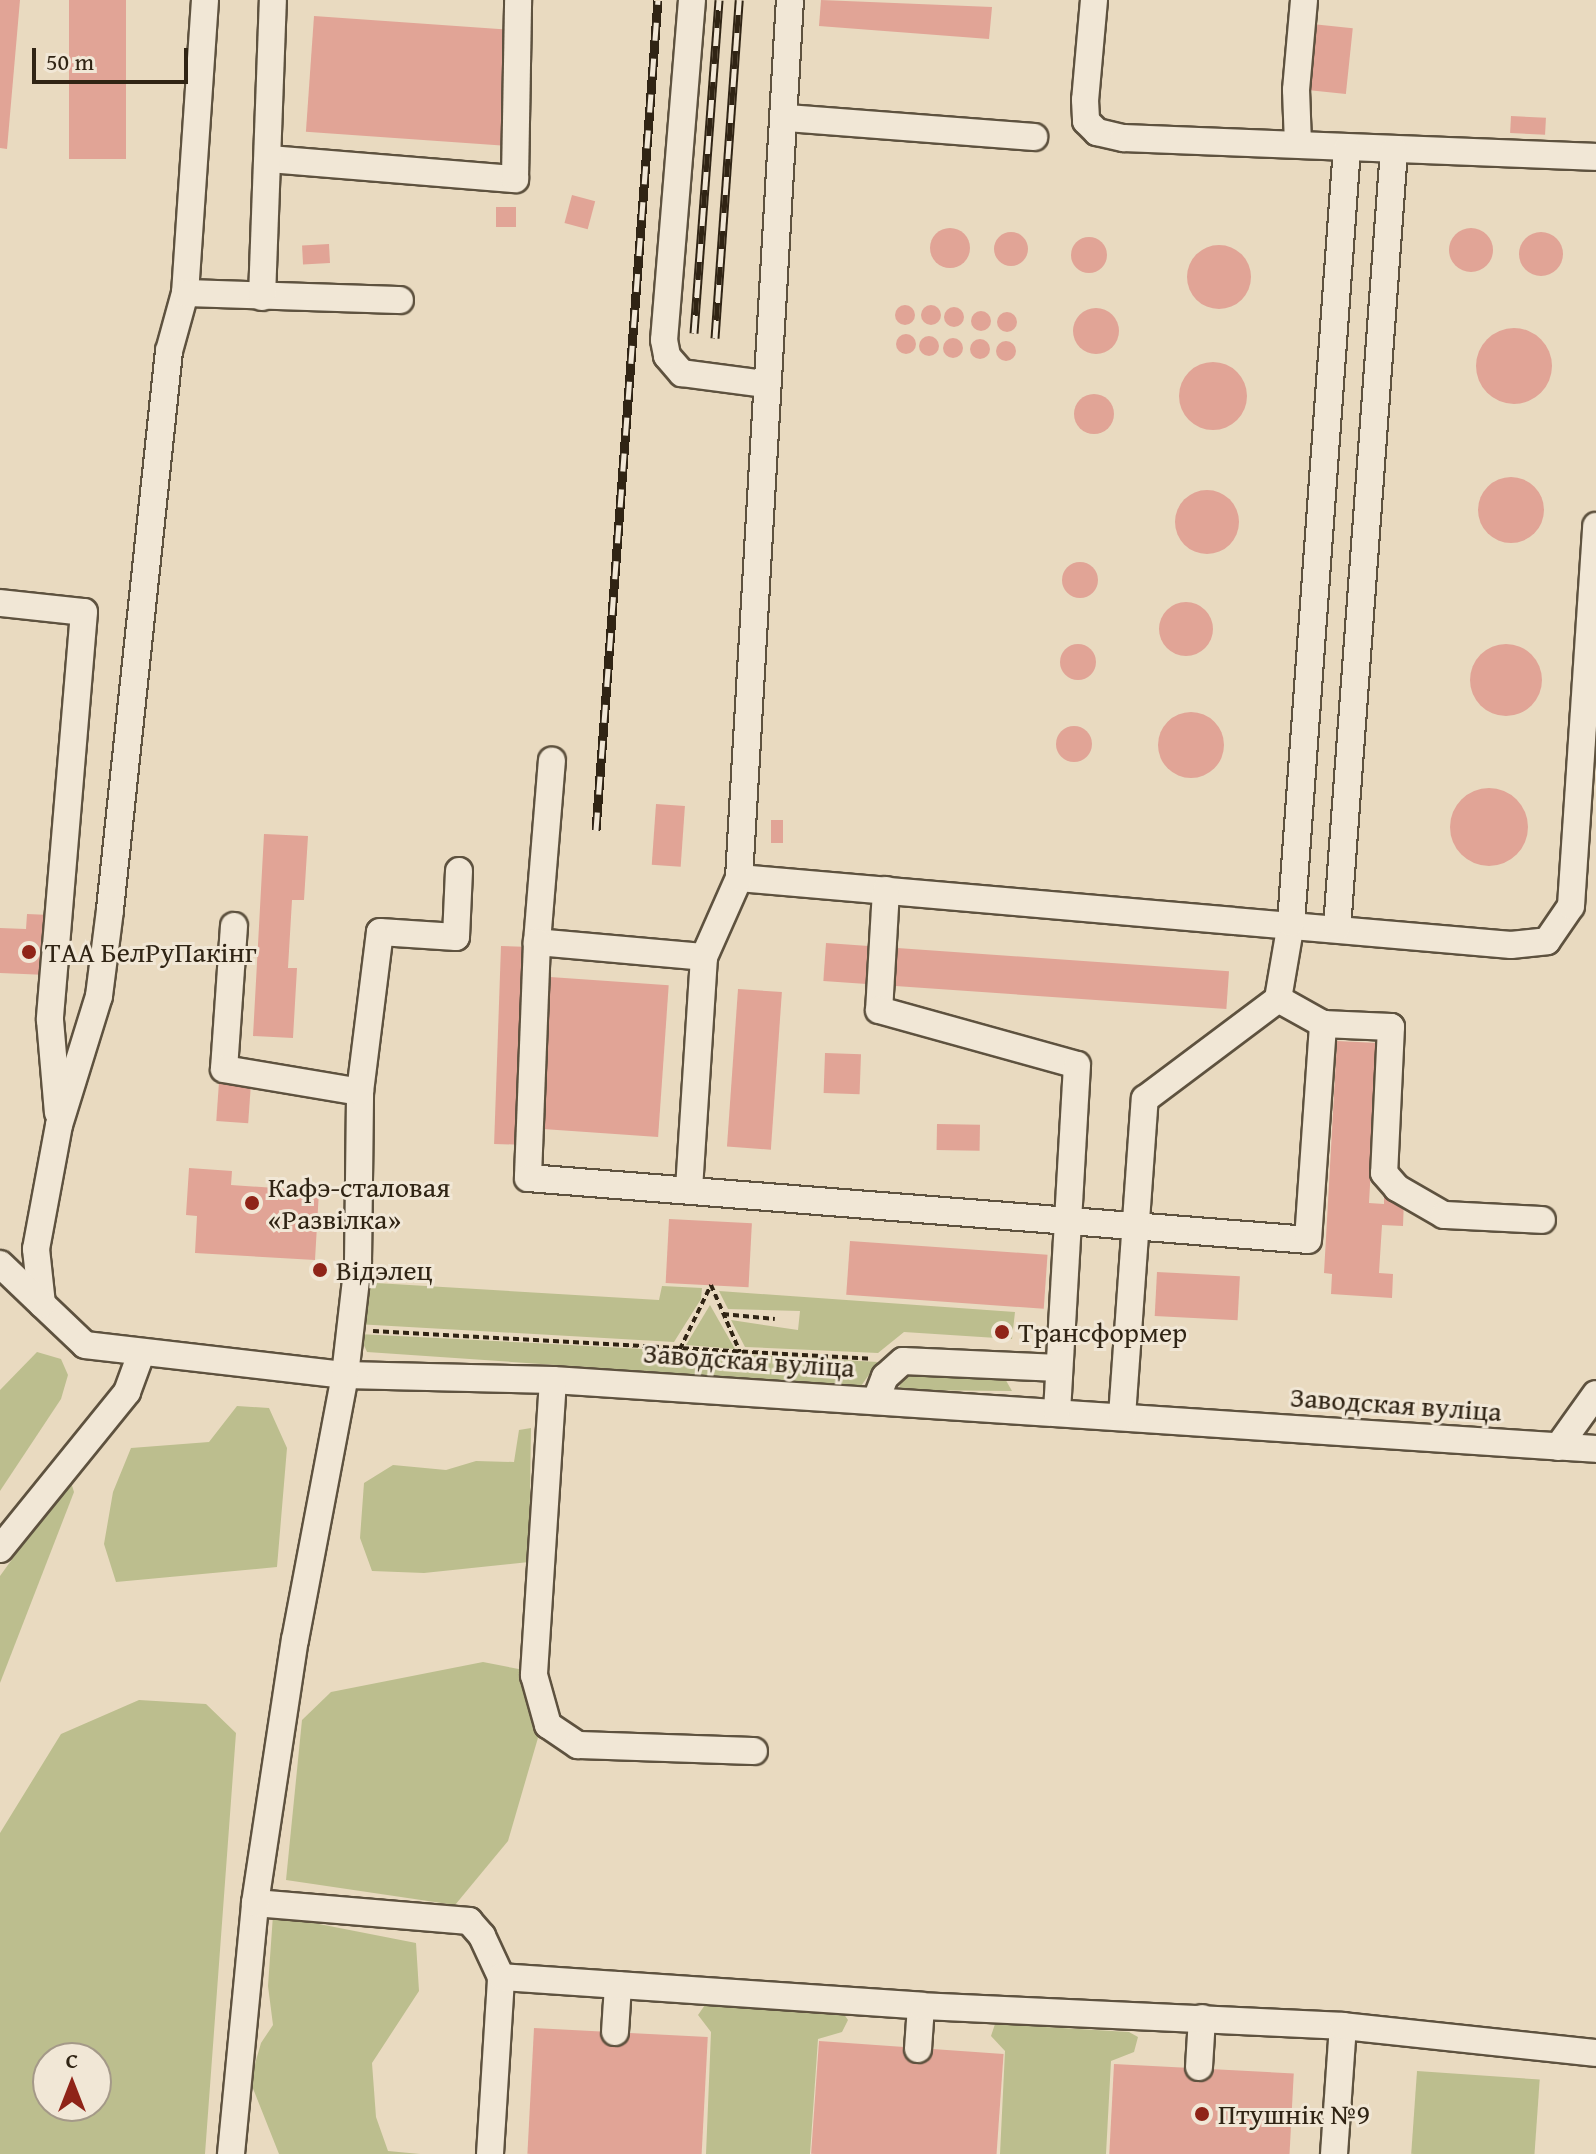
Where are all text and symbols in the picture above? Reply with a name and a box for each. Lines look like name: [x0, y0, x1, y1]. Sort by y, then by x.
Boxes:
scale bar: [36, 32, 192, 82]
text: 50 m: [46, 44, 94, 79]
place label: ТАА БелРуПакінг: [45, 935, 257, 969]
marker: ТАА БелРуПакінг: [20, 943, 38, 961]
place label: Кафэ-сталовая «Развілка»: [268, 1170, 450, 1236]
marker: Кафэ-сталовая «Развілка»: [243, 1194, 261, 1212]
place label: Відэлец: [336, 1253, 433, 1287]
marker: Відэлец: [311, 1261, 329, 1279]
place label: Трансформер: [1018, 1315, 1187, 1349]
marker: Трансформер: [993, 1323, 1011, 1341]
street label: Заводская вуліца: [642, 1336, 856, 1384]
street label: Заводская вуліца: [1289, 1380, 1503, 1428]
north arrow: [32, 2042, 112, 2122]
text: С: [66, 2044, 78, 2076]
place label: Птушнік №9: [1218, 2097, 1370, 2131]
marker: Птушнік №9: [1193, 2105, 1211, 2123]

